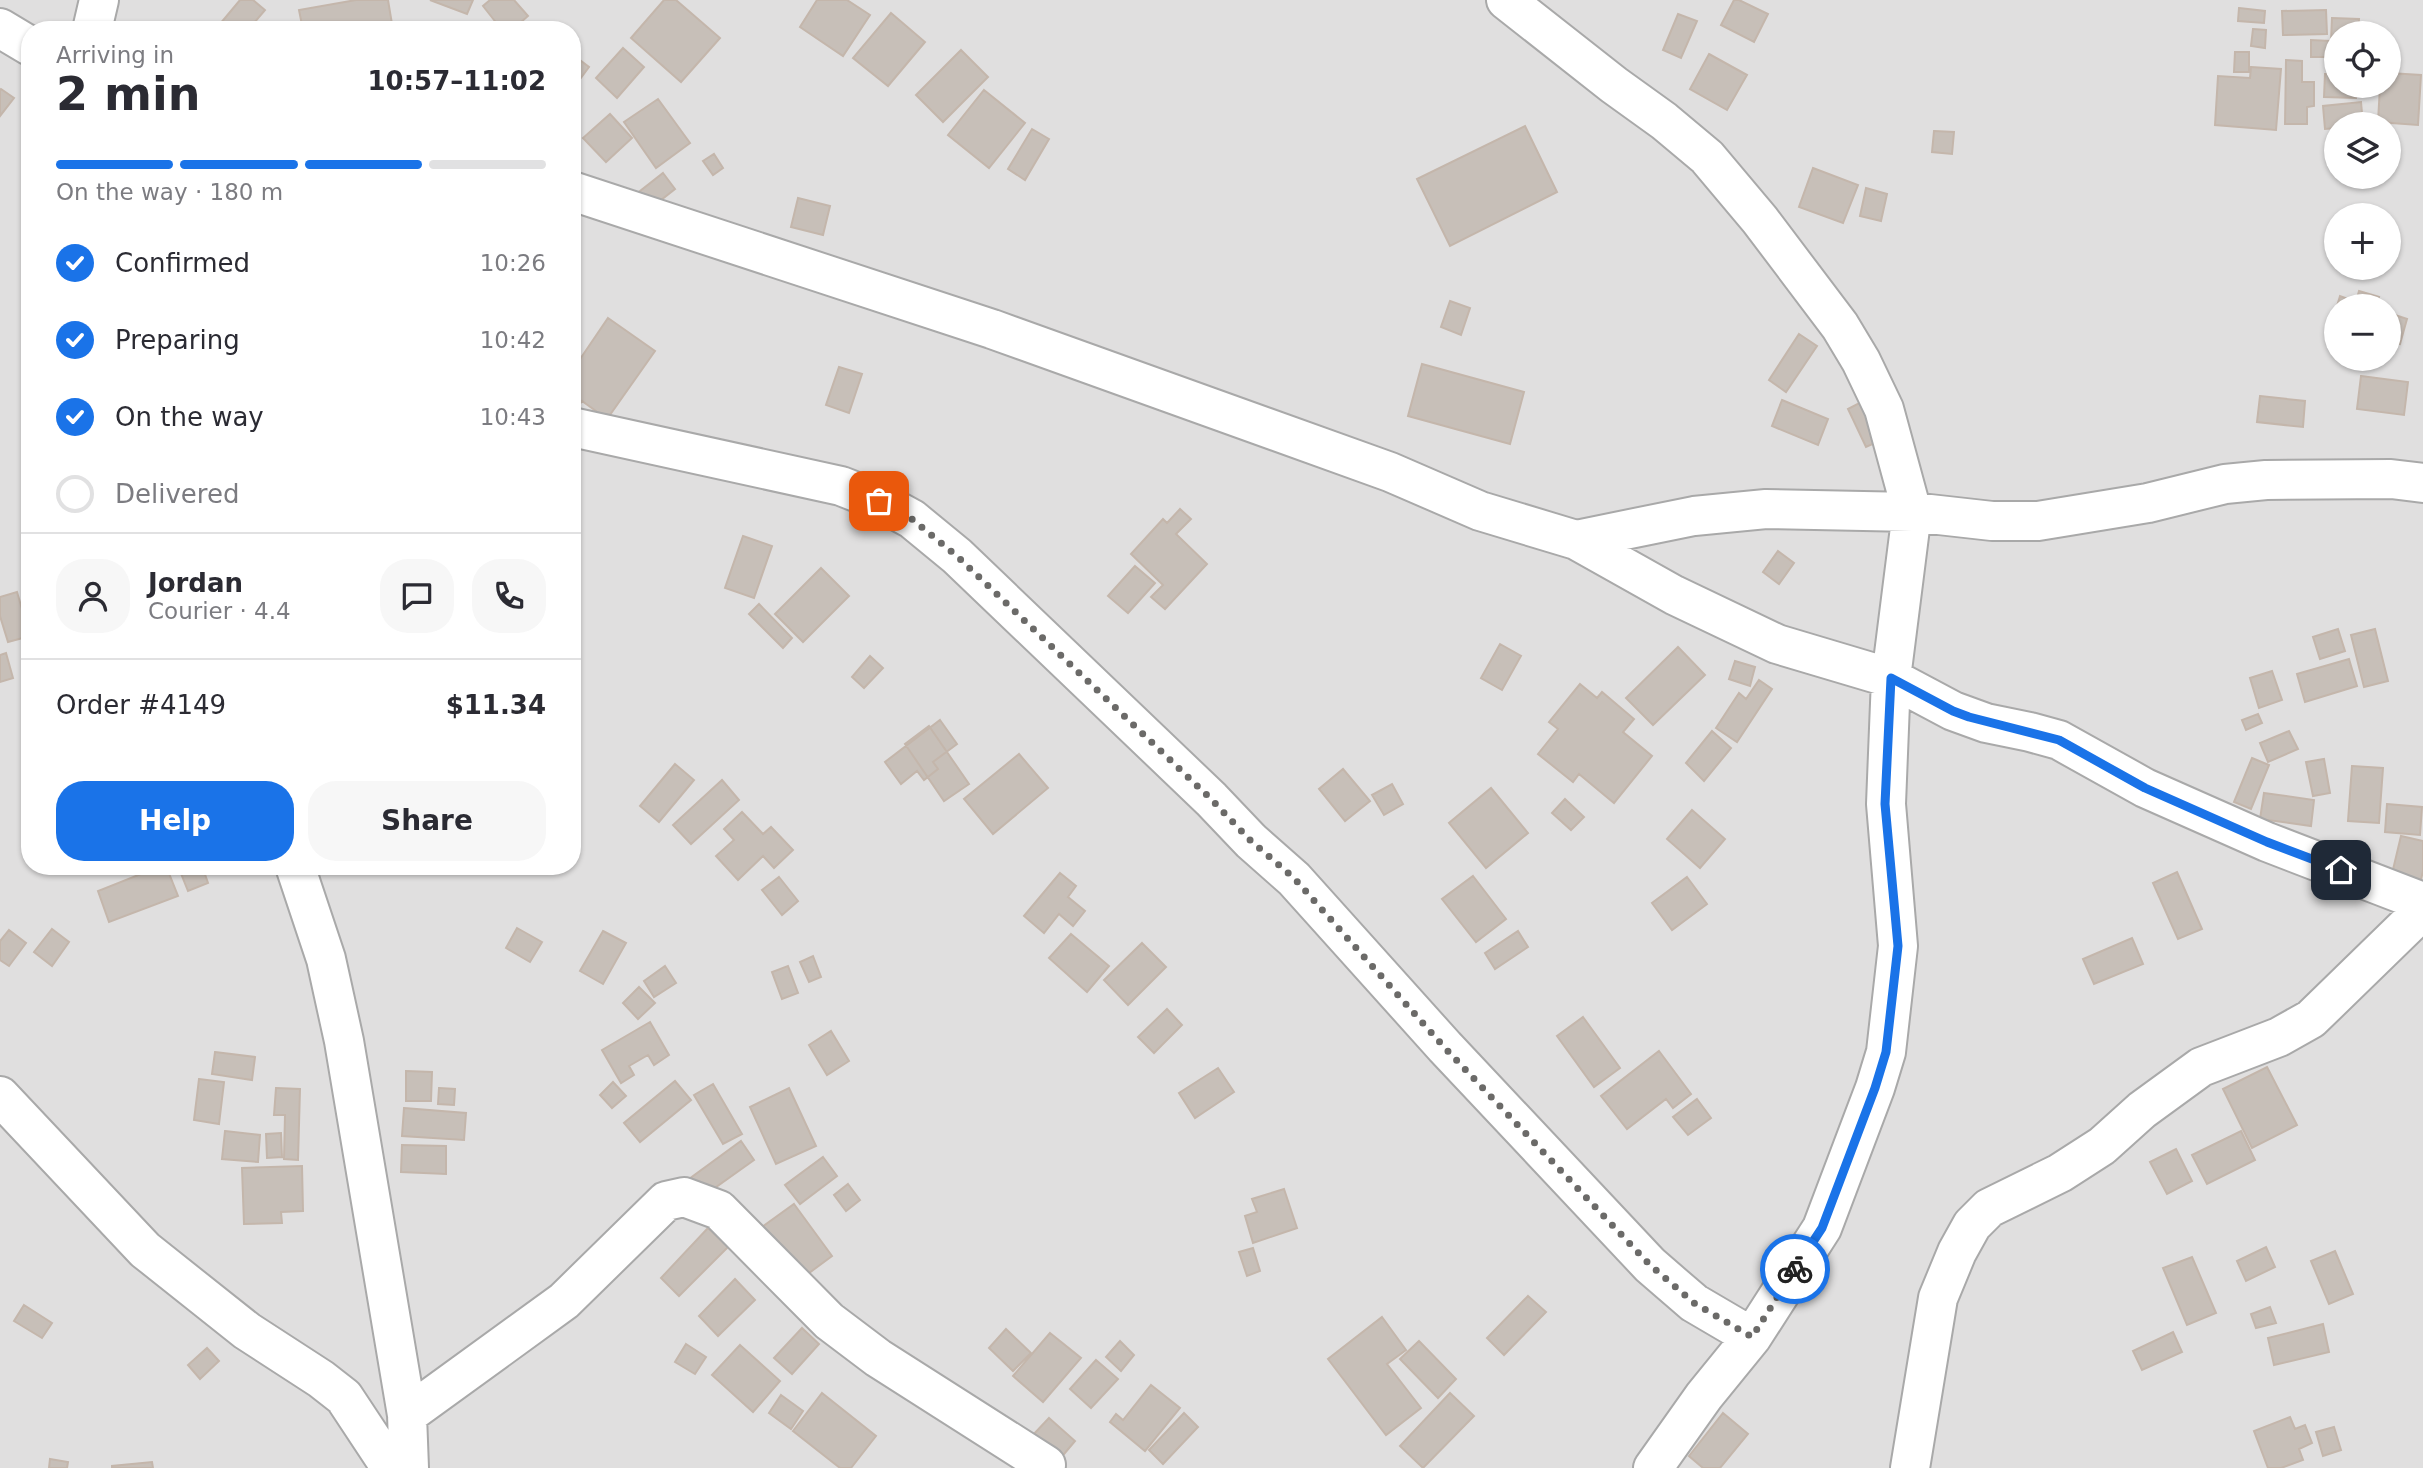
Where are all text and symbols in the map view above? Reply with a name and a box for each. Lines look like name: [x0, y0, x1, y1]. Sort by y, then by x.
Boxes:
map controls: [2324, 21, 2401, 371]
button: locate: [2324, 21, 2401, 98]
text: Arriving in: [56, 42, 174, 68]
text: 10:57–11:02: [367, 66, 546, 96]
text: 2 min: [56, 67, 200, 121]
button: layers: [2324, 112, 2401, 189]
text: On the way · 180 m: [56, 179, 283, 205]
button: +: [2324, 203, 2401, 280]
icon: check: [56, 244, 94, 282]
text: Confirmed: [115, 248, 250, 278]
text: 10:26: [480, 250, 546, 276]
button: −: [2324, 294, 2401, 371]
icon: check: [56, 321, 94, 359]
text: Preparing: [115, 325, 240, 355]
text: 10:42: [480, 327, 546, 353]
icon: check: [56, 398, 94, 436]
text: On the way: [115, 402, 264, 432]
text: 10:43: [480, 404, 546, 430]
pin: [849, 471, 909, 531]
text: Delivered: [115, 479, 239, 509]
icon: bag: [860, 482, 898, 520]
button: person: [56, 559, 130, 633]
button: chat: [380, 559, 454, 633]
button: phone: [472, 559, 546, 633]
text: Jordan: [148, 568, 243, 598]
text: Courier · 4.4: [148, 598, 291, 624]
text: Order #4149: [56, 690, 226, 720]
text: $11.34: [446, 690, 546, 720]
button: Help: [56, 781, 294, 861]
button: Share: [308, 781, 546, 861]
pin: [2311, 840, 2371, 900]
icon: home: [2322, 851, 2360, 889]
courier: [1760, 1234, 1830, 1304]
icon: bike: [1776, 1250, 1814, 1288]

